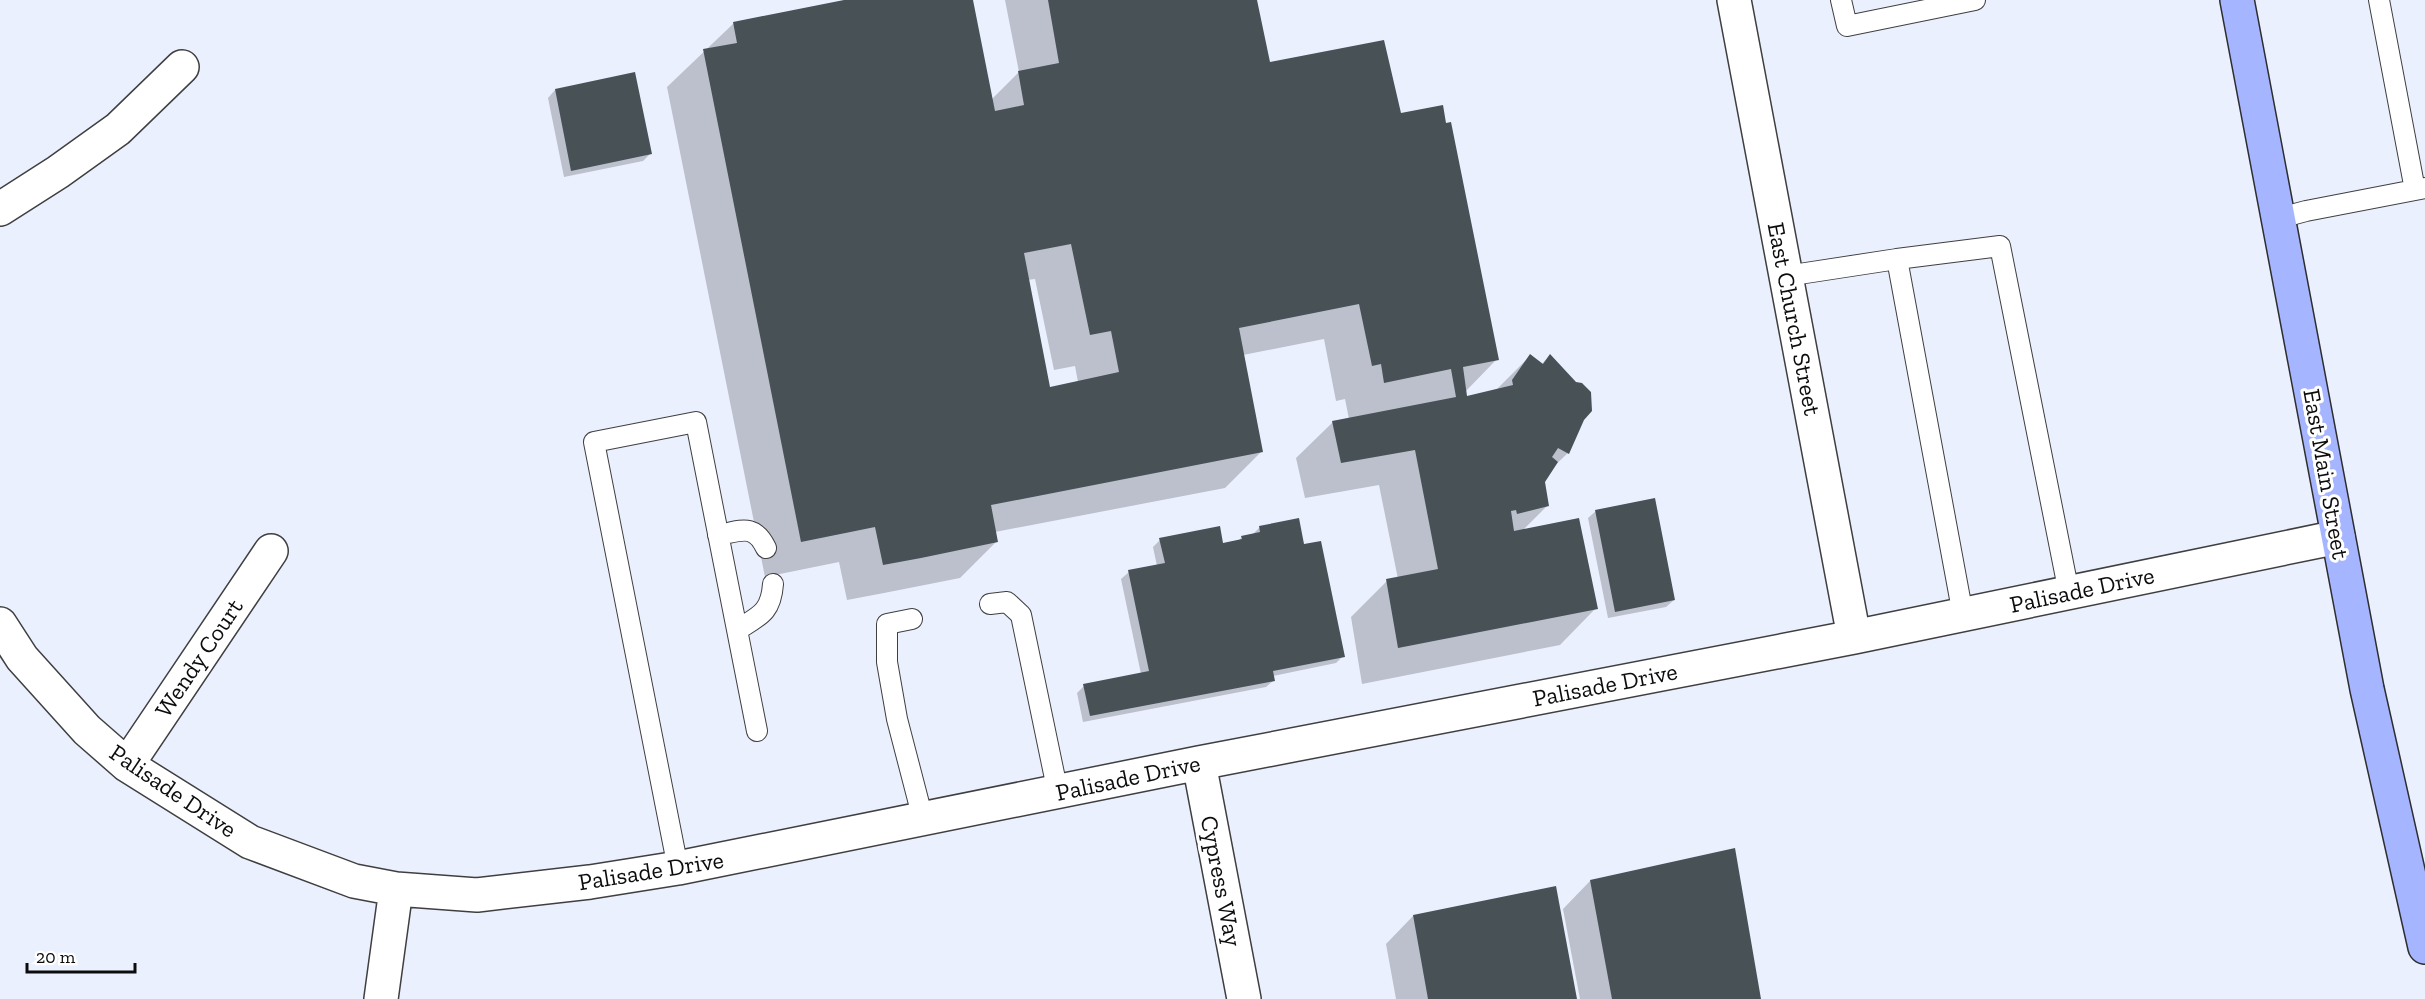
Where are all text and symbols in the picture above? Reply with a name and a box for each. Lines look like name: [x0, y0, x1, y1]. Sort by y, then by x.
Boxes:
street label: East Church Street: [1762, 220, 1827, 418]
street label: East Main Street: [2297, 387, 2356, 561]
street label: Palisade Drive: [2007, 560, 2157, 619]
street label: Wendy Court: [148, 593, 249, 722]
street label: Palisade Drive: [1530, 656, 1680, 713]
street label: Palisade Drive: [104, 738, 242, 844]
street label: Palisade Drive: [1053, 748, 1203, 807]
street label: Cypress Way: [1195, 813, 1249, 950]
street label: Palisade Drive: [576, 845, 726, 896]
scale bar: [27, 936, 135, 974]
text: 20 m: [36, 946, 76, 968]

